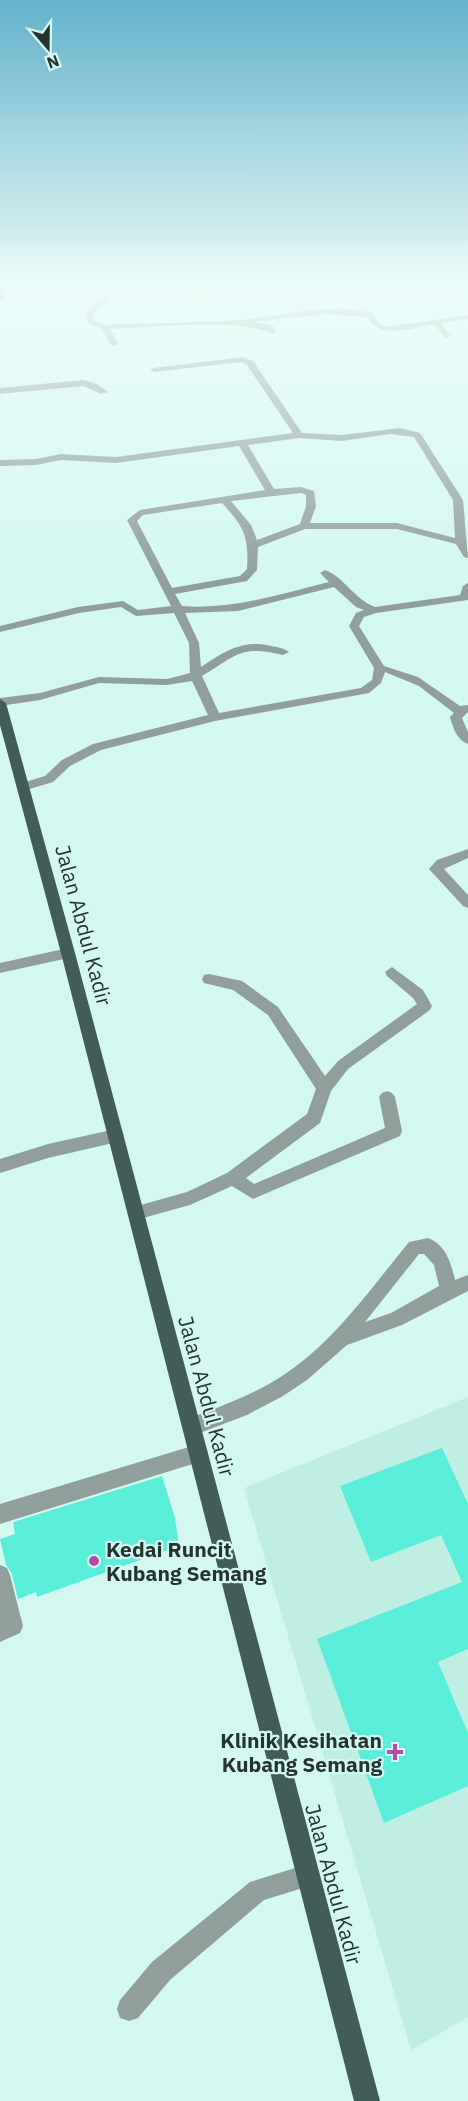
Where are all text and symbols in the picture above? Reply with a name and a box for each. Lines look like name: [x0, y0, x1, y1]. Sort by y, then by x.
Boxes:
north arrow: [18, 18, 78, 78]
text: N: [44, 51, 62, 73]
street label: Jalan Abdul Kadir: [49, 841, 119, 1009]
street label: Jalan Abdul Kadir: [172, 1312, 242, 1480]
place label: Kedai Runcit Kubang Semang: [106, 1535, 267, 1587]
marker: Kedai Runcit Kubang Semang: [87, 1554, 101, 1568]
place label: Klinik Kesihatan Kubang Semang: [220, 1726, 382, 1778]
marker: Klinik Kesihatan Kubang Semang: [386, 1743, 404, 1761]
street label: Jalan Abdul Kadir: [299, 1800, 369, 1968]

